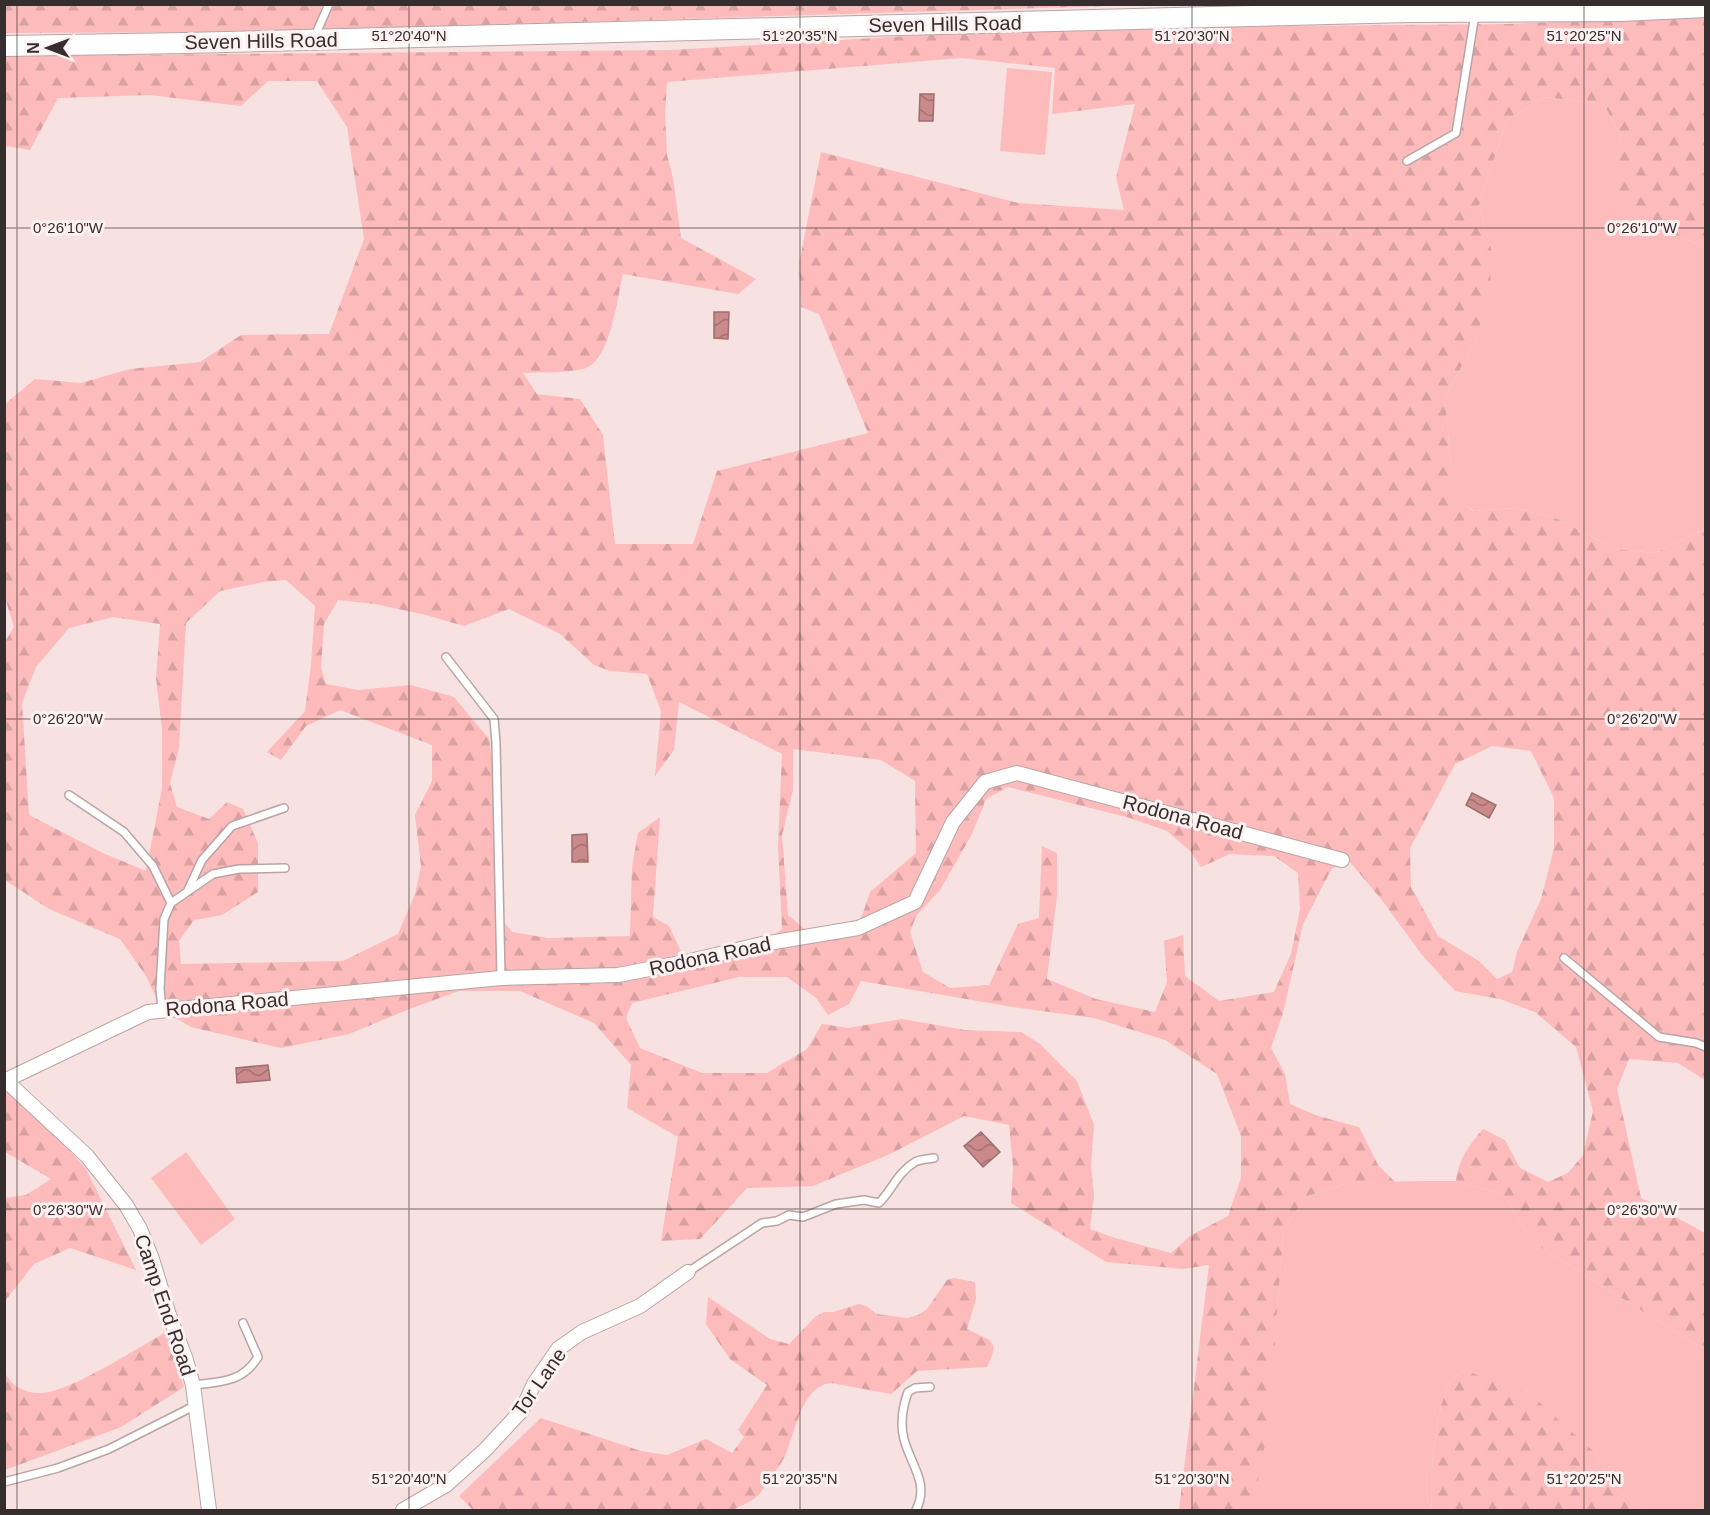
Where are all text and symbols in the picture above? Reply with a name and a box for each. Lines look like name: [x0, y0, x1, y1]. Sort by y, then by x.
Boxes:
street label: Seven Hills Road: [868, 12, 1022, 36]
north arrow: [18, 18, 78, 78]
text: 51°20'40"N: [371, 27, 447, 44]
text: 51°20'35"N: [762, 27, 838, 44]
text: 51°20'30"N: [1154, 27, 1230, 44]
text: 51°20'25"N: [1546, 27, 1622, 44]
street label: Seven Hills Road: [184, 29, 338, 53]
text: N: [25, 42, 42, 54]
text: 0°26'10"W: [33, 219, 104, 236]
text: 0°26'10"W: [1607, 219, 1678, 236]
text: 0°26'20"W: [33, 710, 104, 727]
text: 0°26'20"W: [1607, 710, 1678, 727]
street label: Rodona Road: [1121, 790, 1245, 844]
street label: Rodona Road: [647, 932, 773, 980]
street label: Rodona Road: [165, 988, 289, 1020]
text: 0°26'30"W: [33, 1201, 104, 1218]
text: 0°26'30"W: [1607, 1201, 1678, 1218]
street label: Camp End Road: [131, 1232, 199, 1378]
street label: Tor Lane: [508, 1344, 570, 1420]
text: 51°20'40"N: [371, 1470, 447, 1487]
text: 51°20'35"N: [762, 1470, 838, 1487]
text: 51°20'30"N: [1154, 1470, 1230, 1487]
text: 51°20'25"N: [1546, 1470, 1622, 1487]

